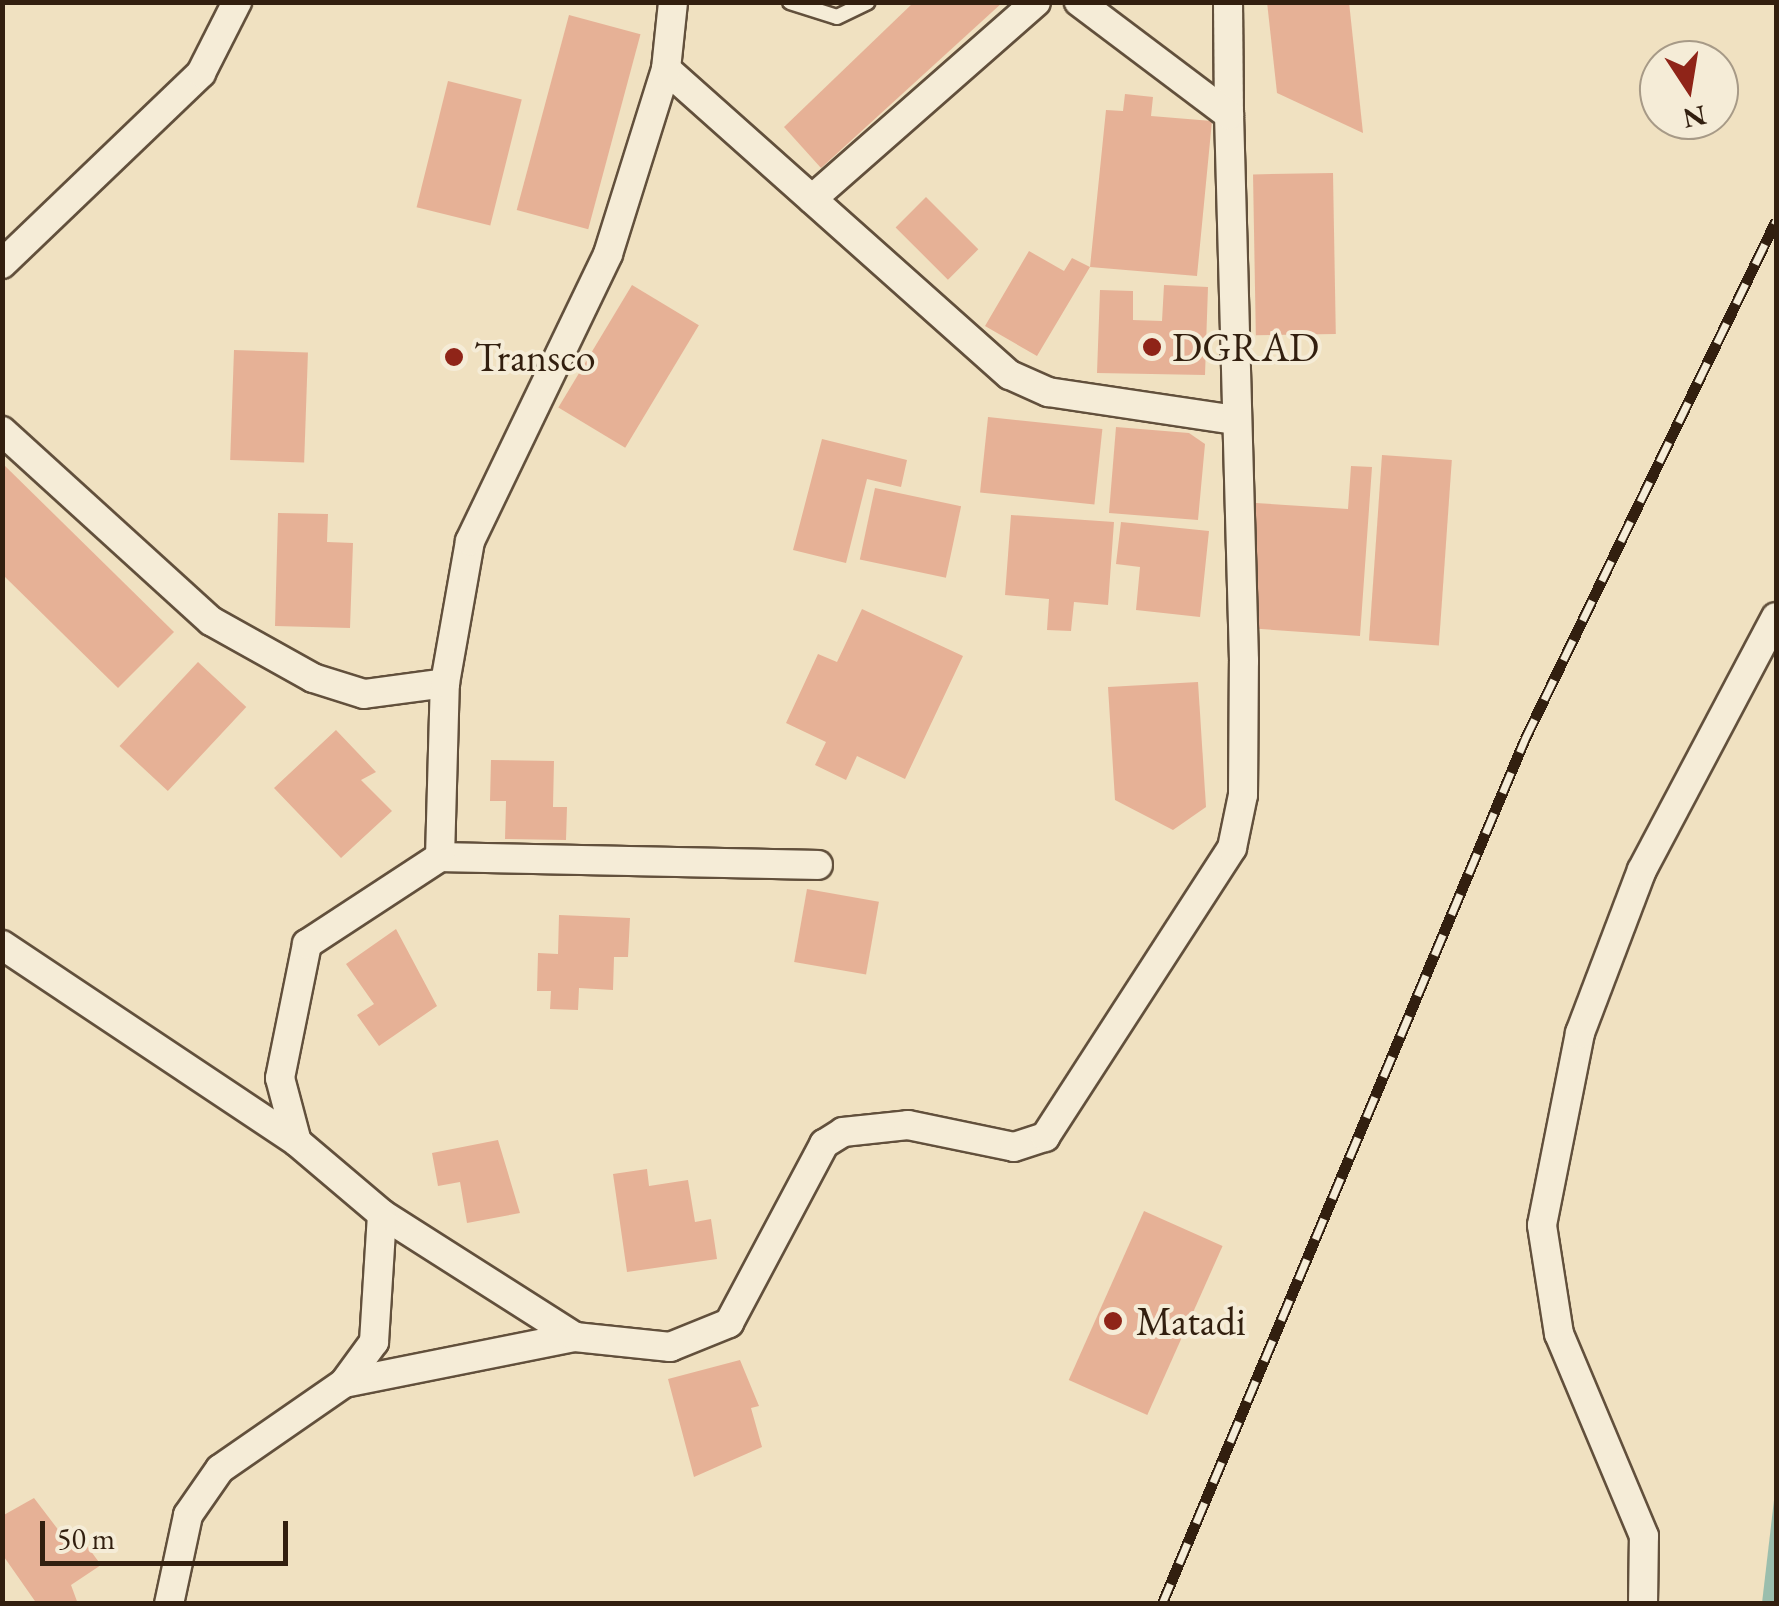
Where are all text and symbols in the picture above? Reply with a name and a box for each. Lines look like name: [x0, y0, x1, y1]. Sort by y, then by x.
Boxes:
north arrow: [1639, 40, 1739, 140]
text: N: [1680, 97, 1710, 137]
place label: DGRAD: [1172, 323, 1319, 371]
place label: Transco: [474, 333, 595, 381]
marker: DGRAD: [1141, 336, 1163, 358]
marker: Transco: [443, 346, 465, 368]
place label: Matadi: [1136, 1297, 1246, 1345]
marker: Matadi: [1100, 1308, 1126, 1334]
scale bar: [45, 1501, 292, 1563]
text: 50 m: [57, 1519, 115, 1558]

